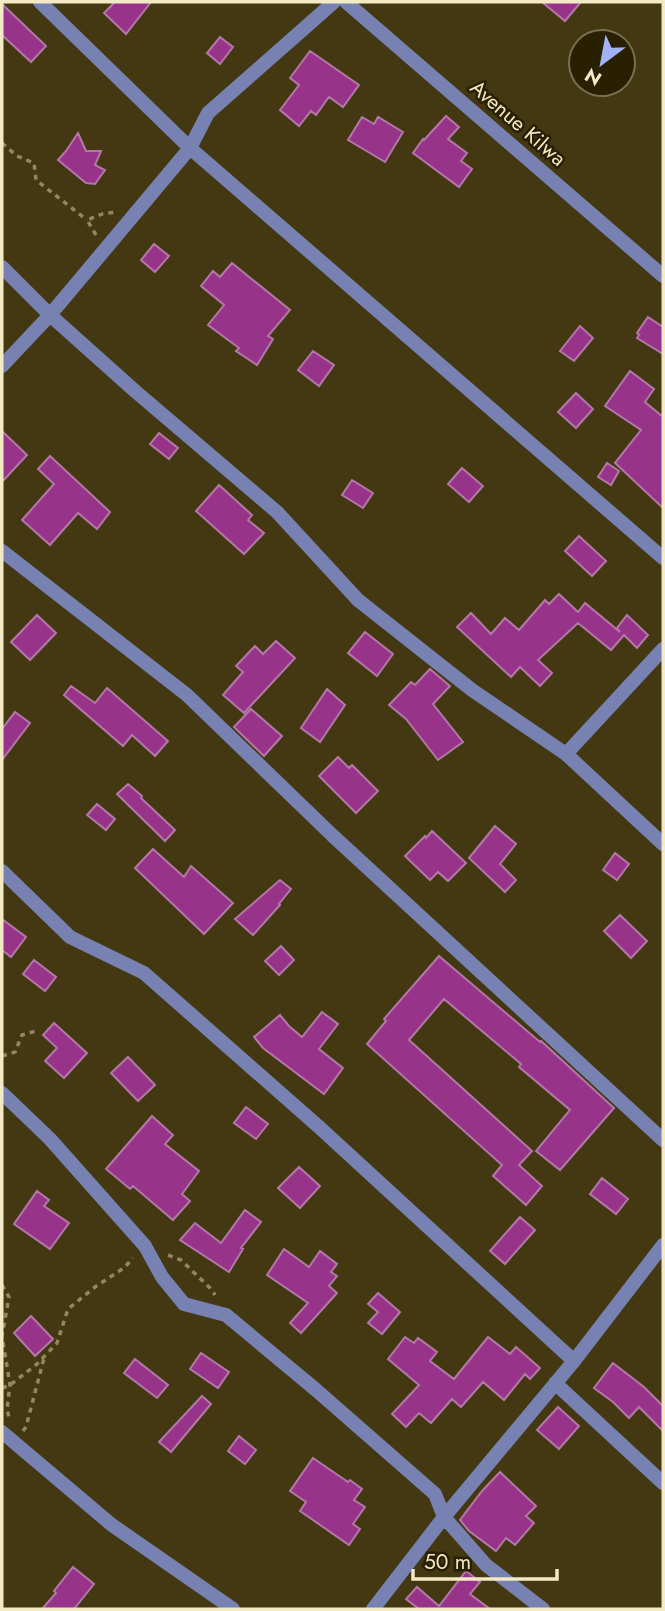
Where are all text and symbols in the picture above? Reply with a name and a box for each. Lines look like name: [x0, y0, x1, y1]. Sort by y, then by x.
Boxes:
north arrow: [567, 28, 637, 98]
text: N: [580, 62, 607, 92]
street label: Avenue Kilwa: [464, 73, 572, 173]
scale bar: [413, 1538, 556, 1582]
text: 50 m: [424, 1547, 471, 1577]

